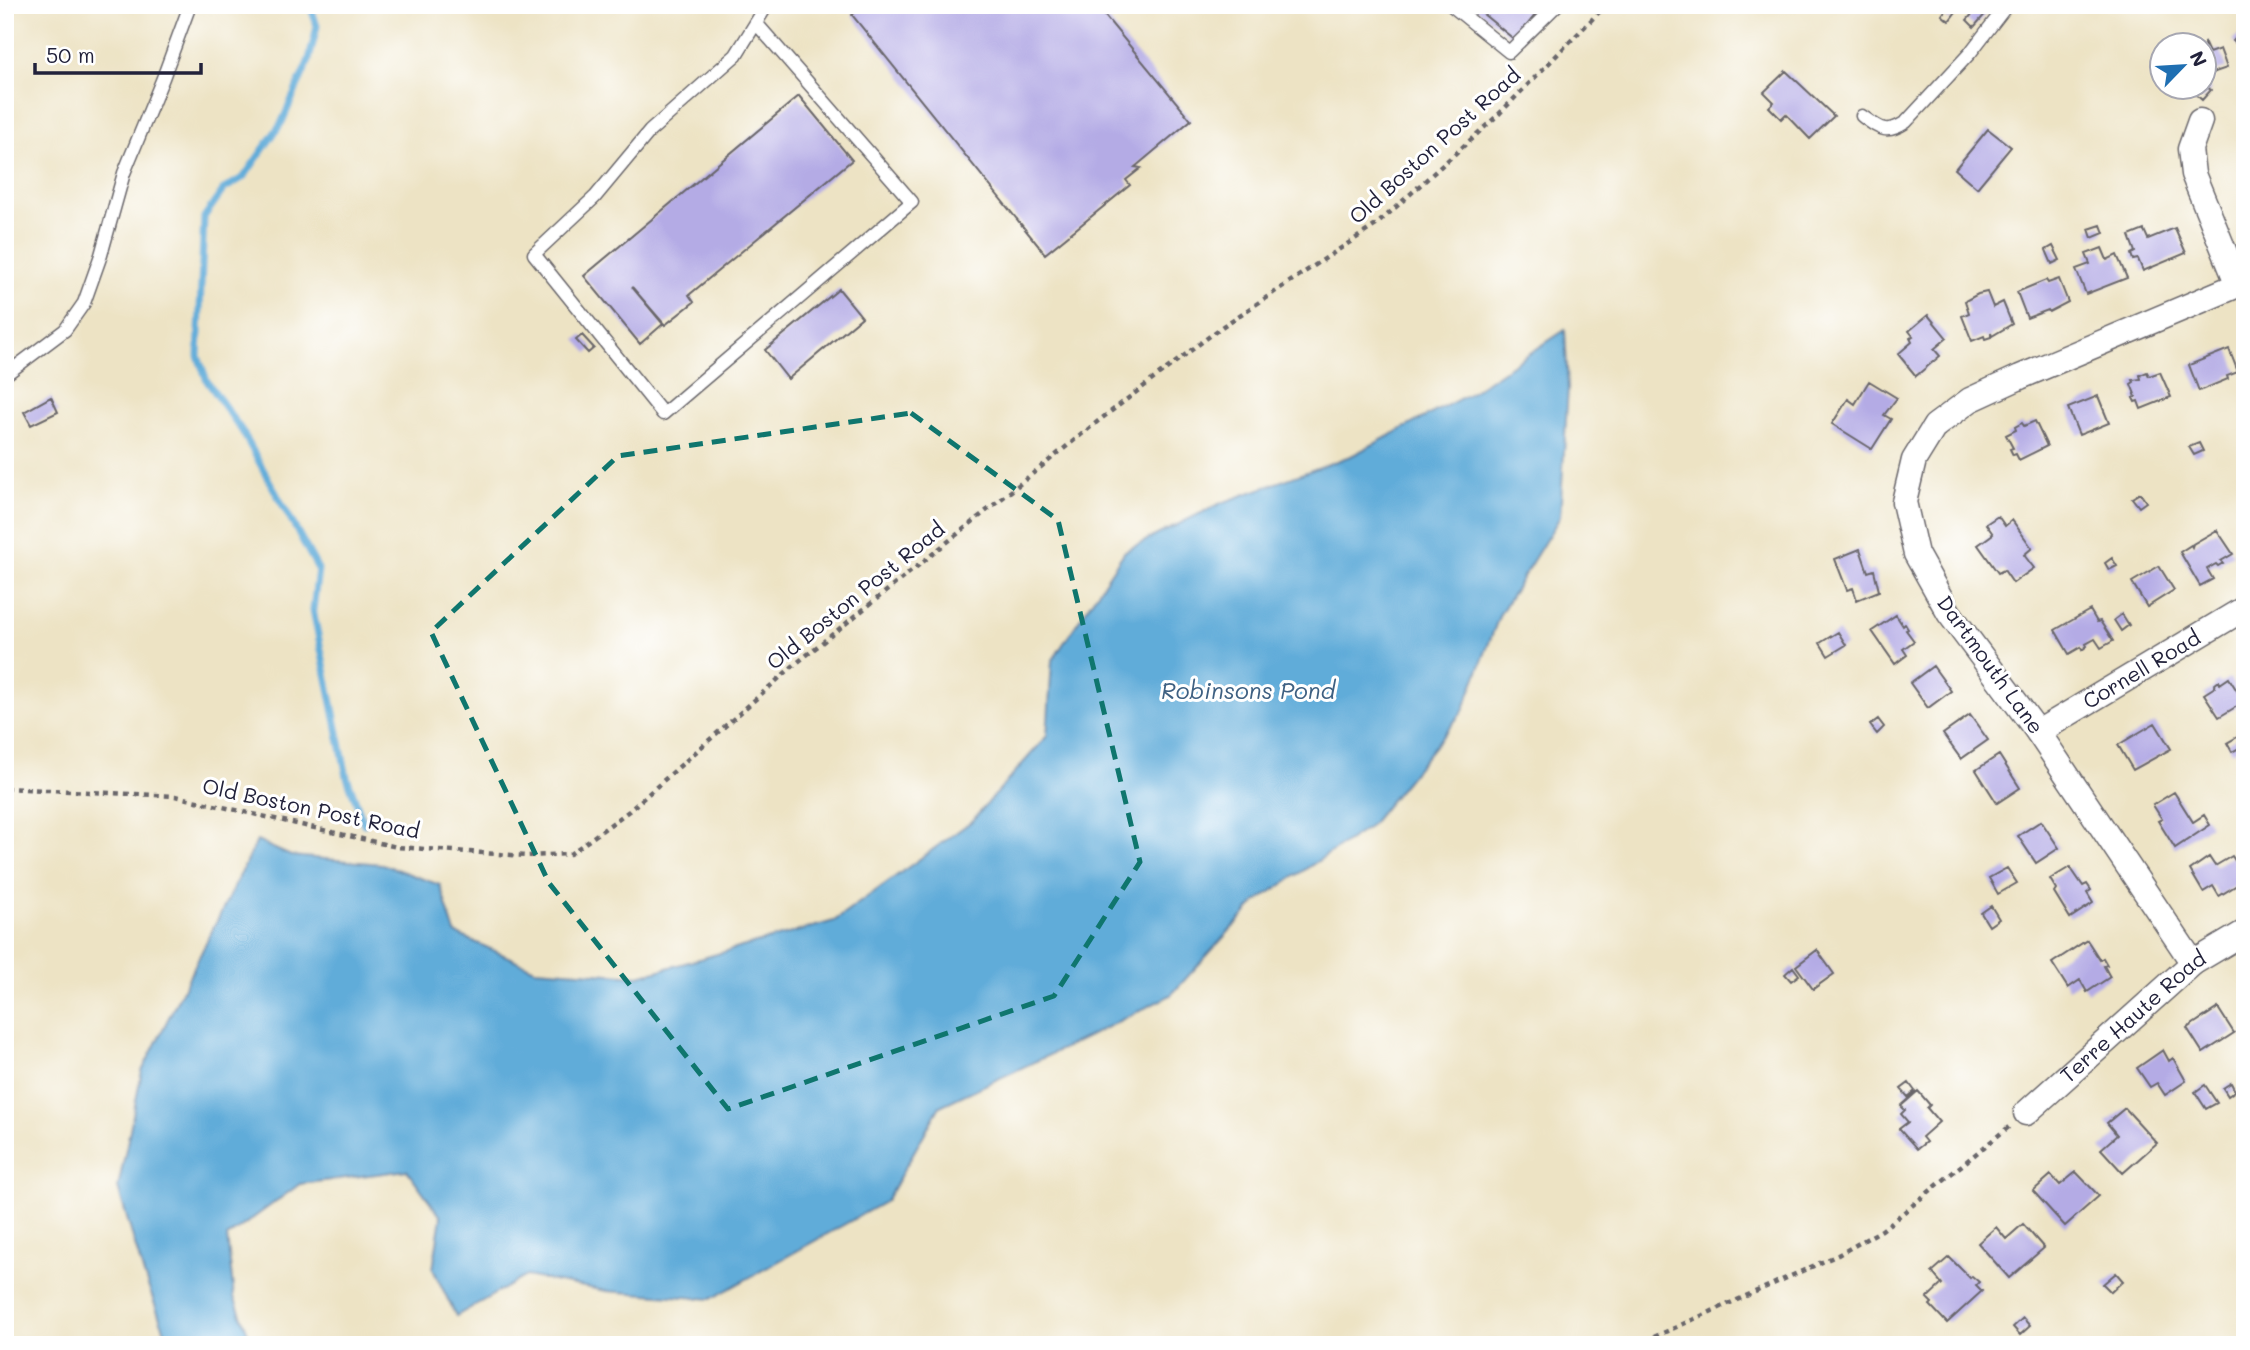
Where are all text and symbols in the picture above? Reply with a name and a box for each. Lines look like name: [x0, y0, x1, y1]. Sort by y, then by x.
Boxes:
scale bar: [35, 32, 201, 76]
north arrow: [2148, 32, 2218, 102]
text: 50 m: [46, 41, 95, 68]
text: N: [2184, 47, 2213, 70]
street label: Old Boston Post Road: [1343, 61, 1525, 229]
street label: Old Boston Post Road: [761, 515, 950, 675]
street label: Dartmouth Lane: [1932, 590, 2050, 739]
street label: Cornell Road: [2077, 623, 2205, 714]
water label: Robinsons Pond: [1161, 675, 1336, 705]
street label: Old Boston Post Road: [200, 771, 422, 844]
street label: Terre Haute Road: [2054, 944, 2210, 1088]

